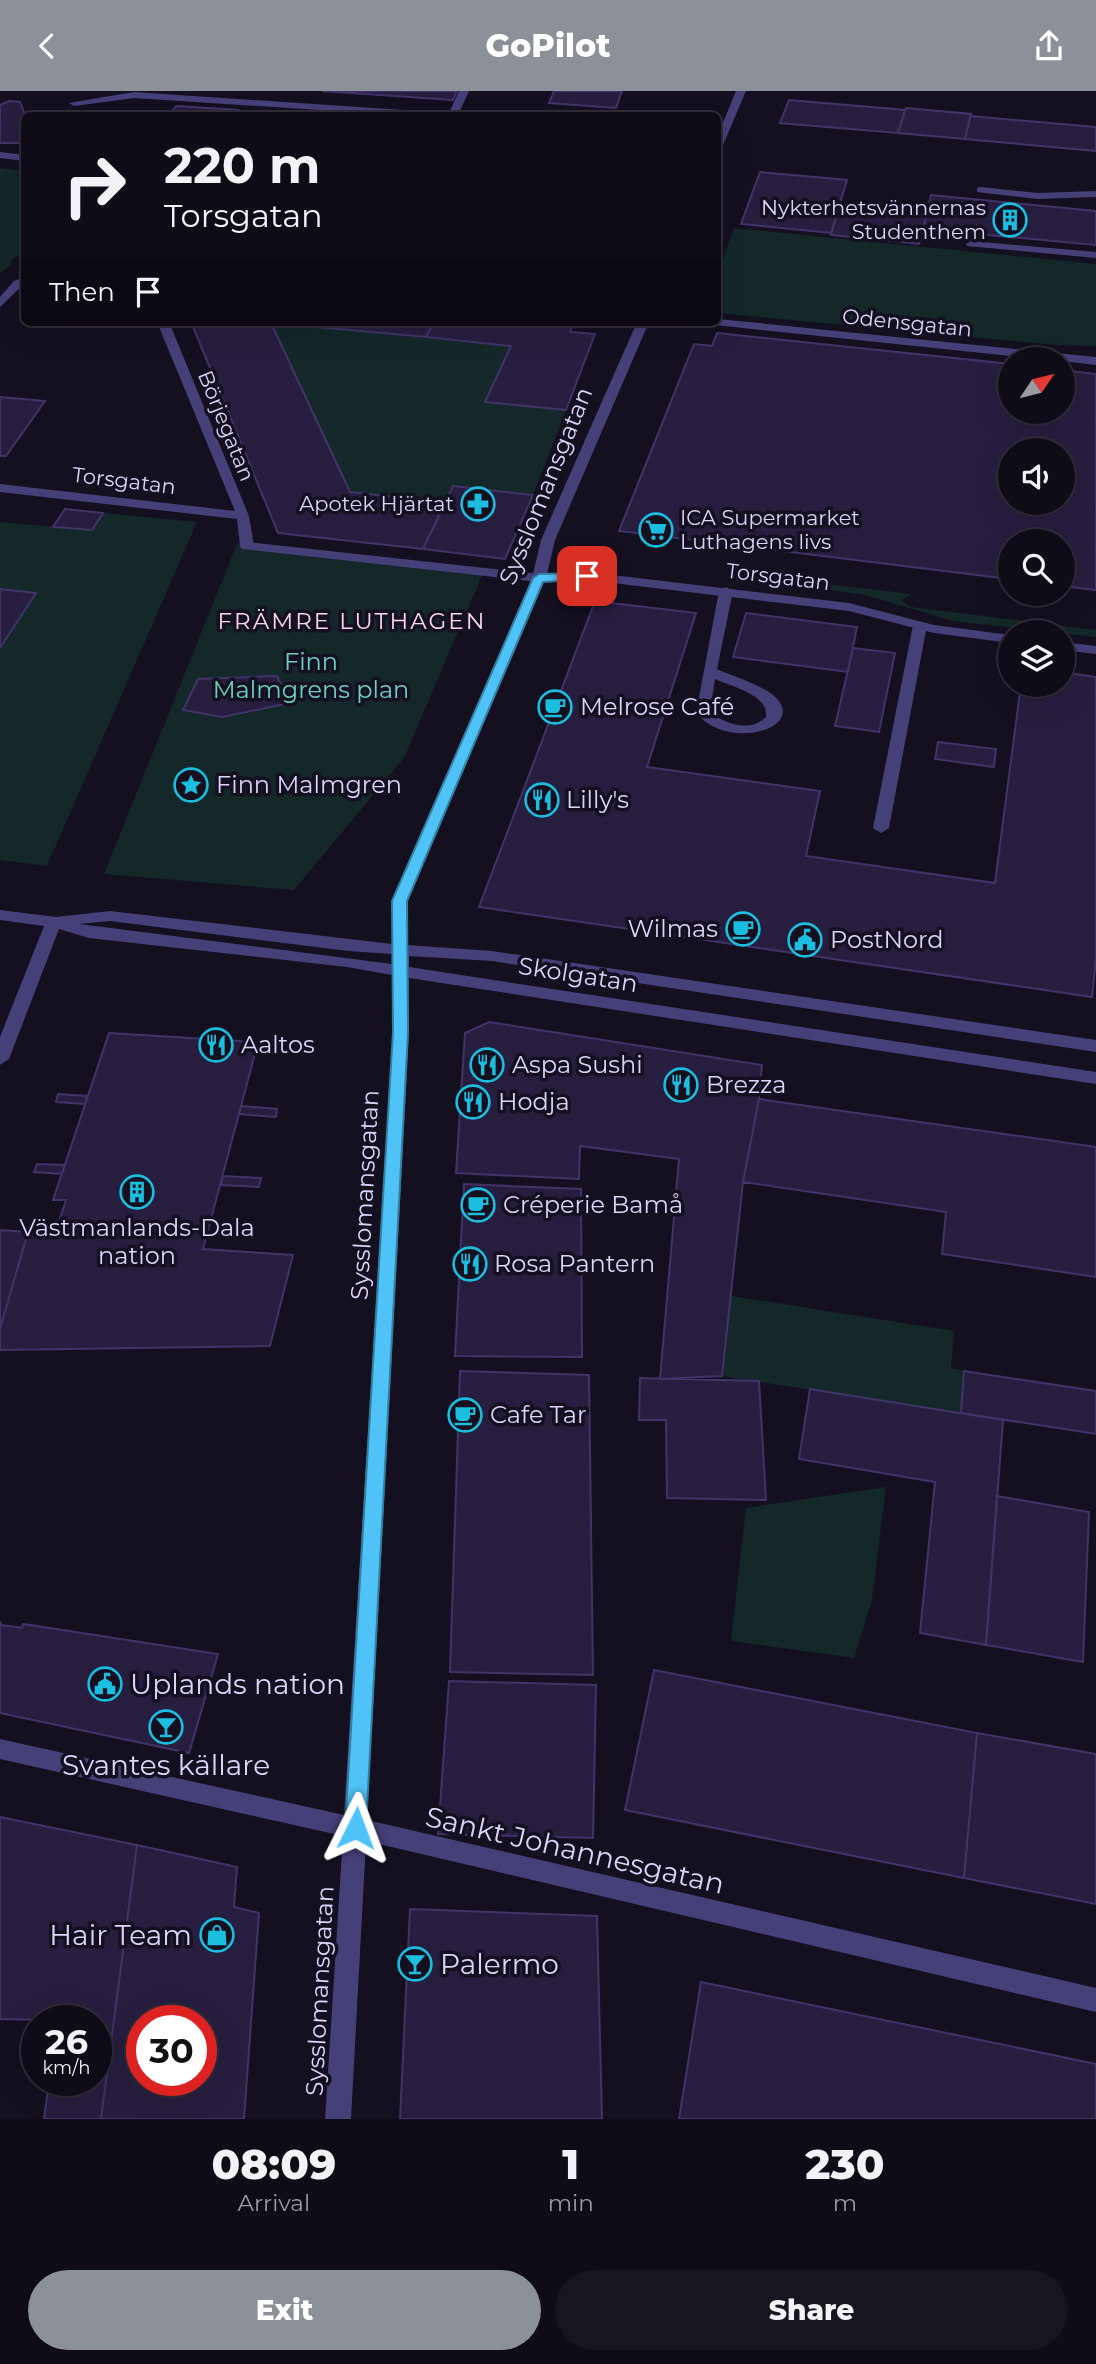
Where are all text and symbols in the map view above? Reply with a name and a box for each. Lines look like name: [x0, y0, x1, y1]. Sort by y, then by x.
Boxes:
text: GoPilot: [485, 26, 611, 65]
icon: back: [28, 27, 66, 65]
icon: share: [1030, 27, 1068, 65]
text: 220 m: [164, 136, 320, 195]
icon: right: [49, 140, 140, 231]
place label: Nykterhetsvännernas Studenthem: [761, 195, 986, 244]
text: Torsgatan: [164, 196, 323, 235]
building icon: Nykterhetsvännernas Studenthem: [991, 201, 1029, 239]
icon: arrive: [129, 273, 167, 311]
text: Then: [49, 276, 115, 308]
street label: Odensgatan: [841, 303, 973, 342]
north arrow: [998, 347, 1074, 423]
map controls: [998, 347, 1075, 697]
street label: Börjegatan: [193, 367, 260, 485]
street label: Sysslomansgatan: [493, 383, 598, 589]
button: sound: [998, 438, 1075, 515]
street label: Torsgatan: [71, 462, 177, 499]
pharmacy icon: Apotek Hjärtat: [459, 485, 497, 523]
place label: Apotek Hjärtat: [299, 491, 454, 516]
place label: ICA Supermarket Luthagens livs: [680, 505, 860, 554]
supermarket icon: ICA Supermarket Luthagens livs: [637, 511, 675, 549]
button: search: [998, 529, 1075, 606]
pin: [557, 546, 617, 606]
icon: arrive: [568, 557, 606, 595]
street label: Torsgatan: [725, 558, 831, 595]
district label: FRÄMRE LUTHAGEN: [218, 607, 486, 635]
button: layers: [998, 620, 1075, 697]
park label: Finn Malmgrens plan: [213, 647, 409, 704]
cafe icon: Melrose Café: [536, 688, 574, 726]
place label: Melrose Café: [580, 692, 734, 721]
place icon: Finn Malmgren: [172, 766, 210, 804]
place label: Finn Malmgren: [216, 770, 402, 799]
restaurant icon: Lilly's: [523, 781, 561, 819]
place label: Lilly's: [566, 785, 629, 814]
cafe icon: Wilmas: [724, 910, 762, 948]
place label: Wilmas: [628, 914, 718, 943]
public building icon: PostNord: [786, 921, 824, 959]
place label: PostNord: [830, 925, 944, 954]
street label: Skolgatan: [516, 951, 640, 998]
restaurant icon: Aaltos: [197, 1026, 235, 1064]
place label: Aaltos: [241, 1030, 315, 1059]
restaurant icon: Aspa Sushi: [468, 1046, 506, 1084]
place label: Aspa Sushi: [512, 1050, 643, 1079]
restaurant icon: Brezza: [662, 1066, 700, 1104]
place label: Brezza: [706, 1070, 786, 1099]
restaurant icon: Hodja: [454, 1083, 492, 1121]
place label: Hodja: [498, 1087, 570, 1116]
street label: Sysslomansgatan: [345, 1089, 384, 1301]
building icon: Västmanlands-Dala nation: [118, 1173, 156, 1211]
cafe icon: Créperie Bamå: [459, 1186, 497, 1224]
place label: Créperie Bamå: [503, 1190, 683, 1219]
place label: Västmanlands-Dala nation: [19, 1213, 255, 1270]
restaurant icon: Rosa Pantern: [451, 1245, 489, 1283]
place label: Rosa Pantern: [494, 1249, 655, 1278]
cafe icon: Cafe Tar: [446, 1396, 484, 1434]
place label: Cafe Tar: [490, 1400, 587, 1429]
public building icon: Uplands nation: [86, 1665, 124, 1703]
place label: Uplands nation: [130, 1667, 345, 1701]
bar icon: Svantes källare: [147, 1708, 185, 1746]
place label: Svantes källare: [62, 1748, 270, 1782]
position arrow: [319, 1791, 393, 1865]
street label: Sankt Johannesgatan: [422, 1799, 728, 1901]
street label: Sysslomansgatan: [300, 1885, 339, 2097]
shop icon: Hair Team: [198, 1916, 236, 1954]
place label: Hair Team: [49, 1918, 192, 1952]
bar icon: Palermo: [396, 1945, 434, 1983]
place label: Palermo: [440, 1947, 559, 1981]
speed limit sign: 30: [126, 2005, 217, 2096]
text: 26: [45, 2020, 88, 2063]
text: km/h: [42, 2057, 91, 2079]
text: 08:09: [211, 2138, 336, 2190]
text: 1: [562, 2138, 579, 2190]
text: 230: [805, 2138, 885, 2190]
text: Arrival: [238, 2189, 310, 2217]
text: min: [548, 2189, 594, 2217]
text: m: [833, 2189, 857, 2217]
button: Exit: [28, 2270, 541, 2350]
button: Share: [555, 2270, 1068, 2350]

